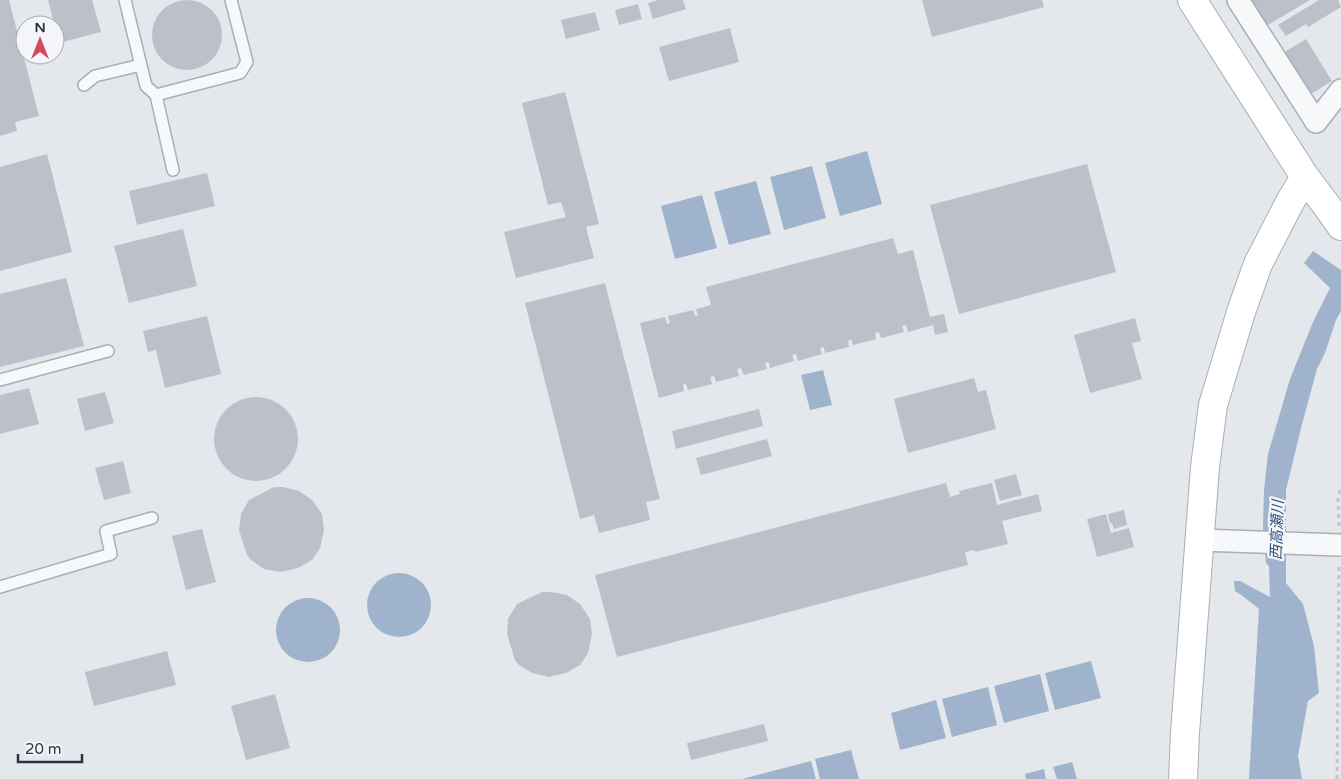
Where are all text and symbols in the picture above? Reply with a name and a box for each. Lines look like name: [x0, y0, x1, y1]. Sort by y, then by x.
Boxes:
north arrow: [15, 15, 65, 65]
text: N: [34, 19, 46, 36]
water label: 西高瀬川: [1267, 498, 1287, 560]
scale bar: [18, 732, 81, 764]
text: 20 m: [25, 740, 62, 758]

